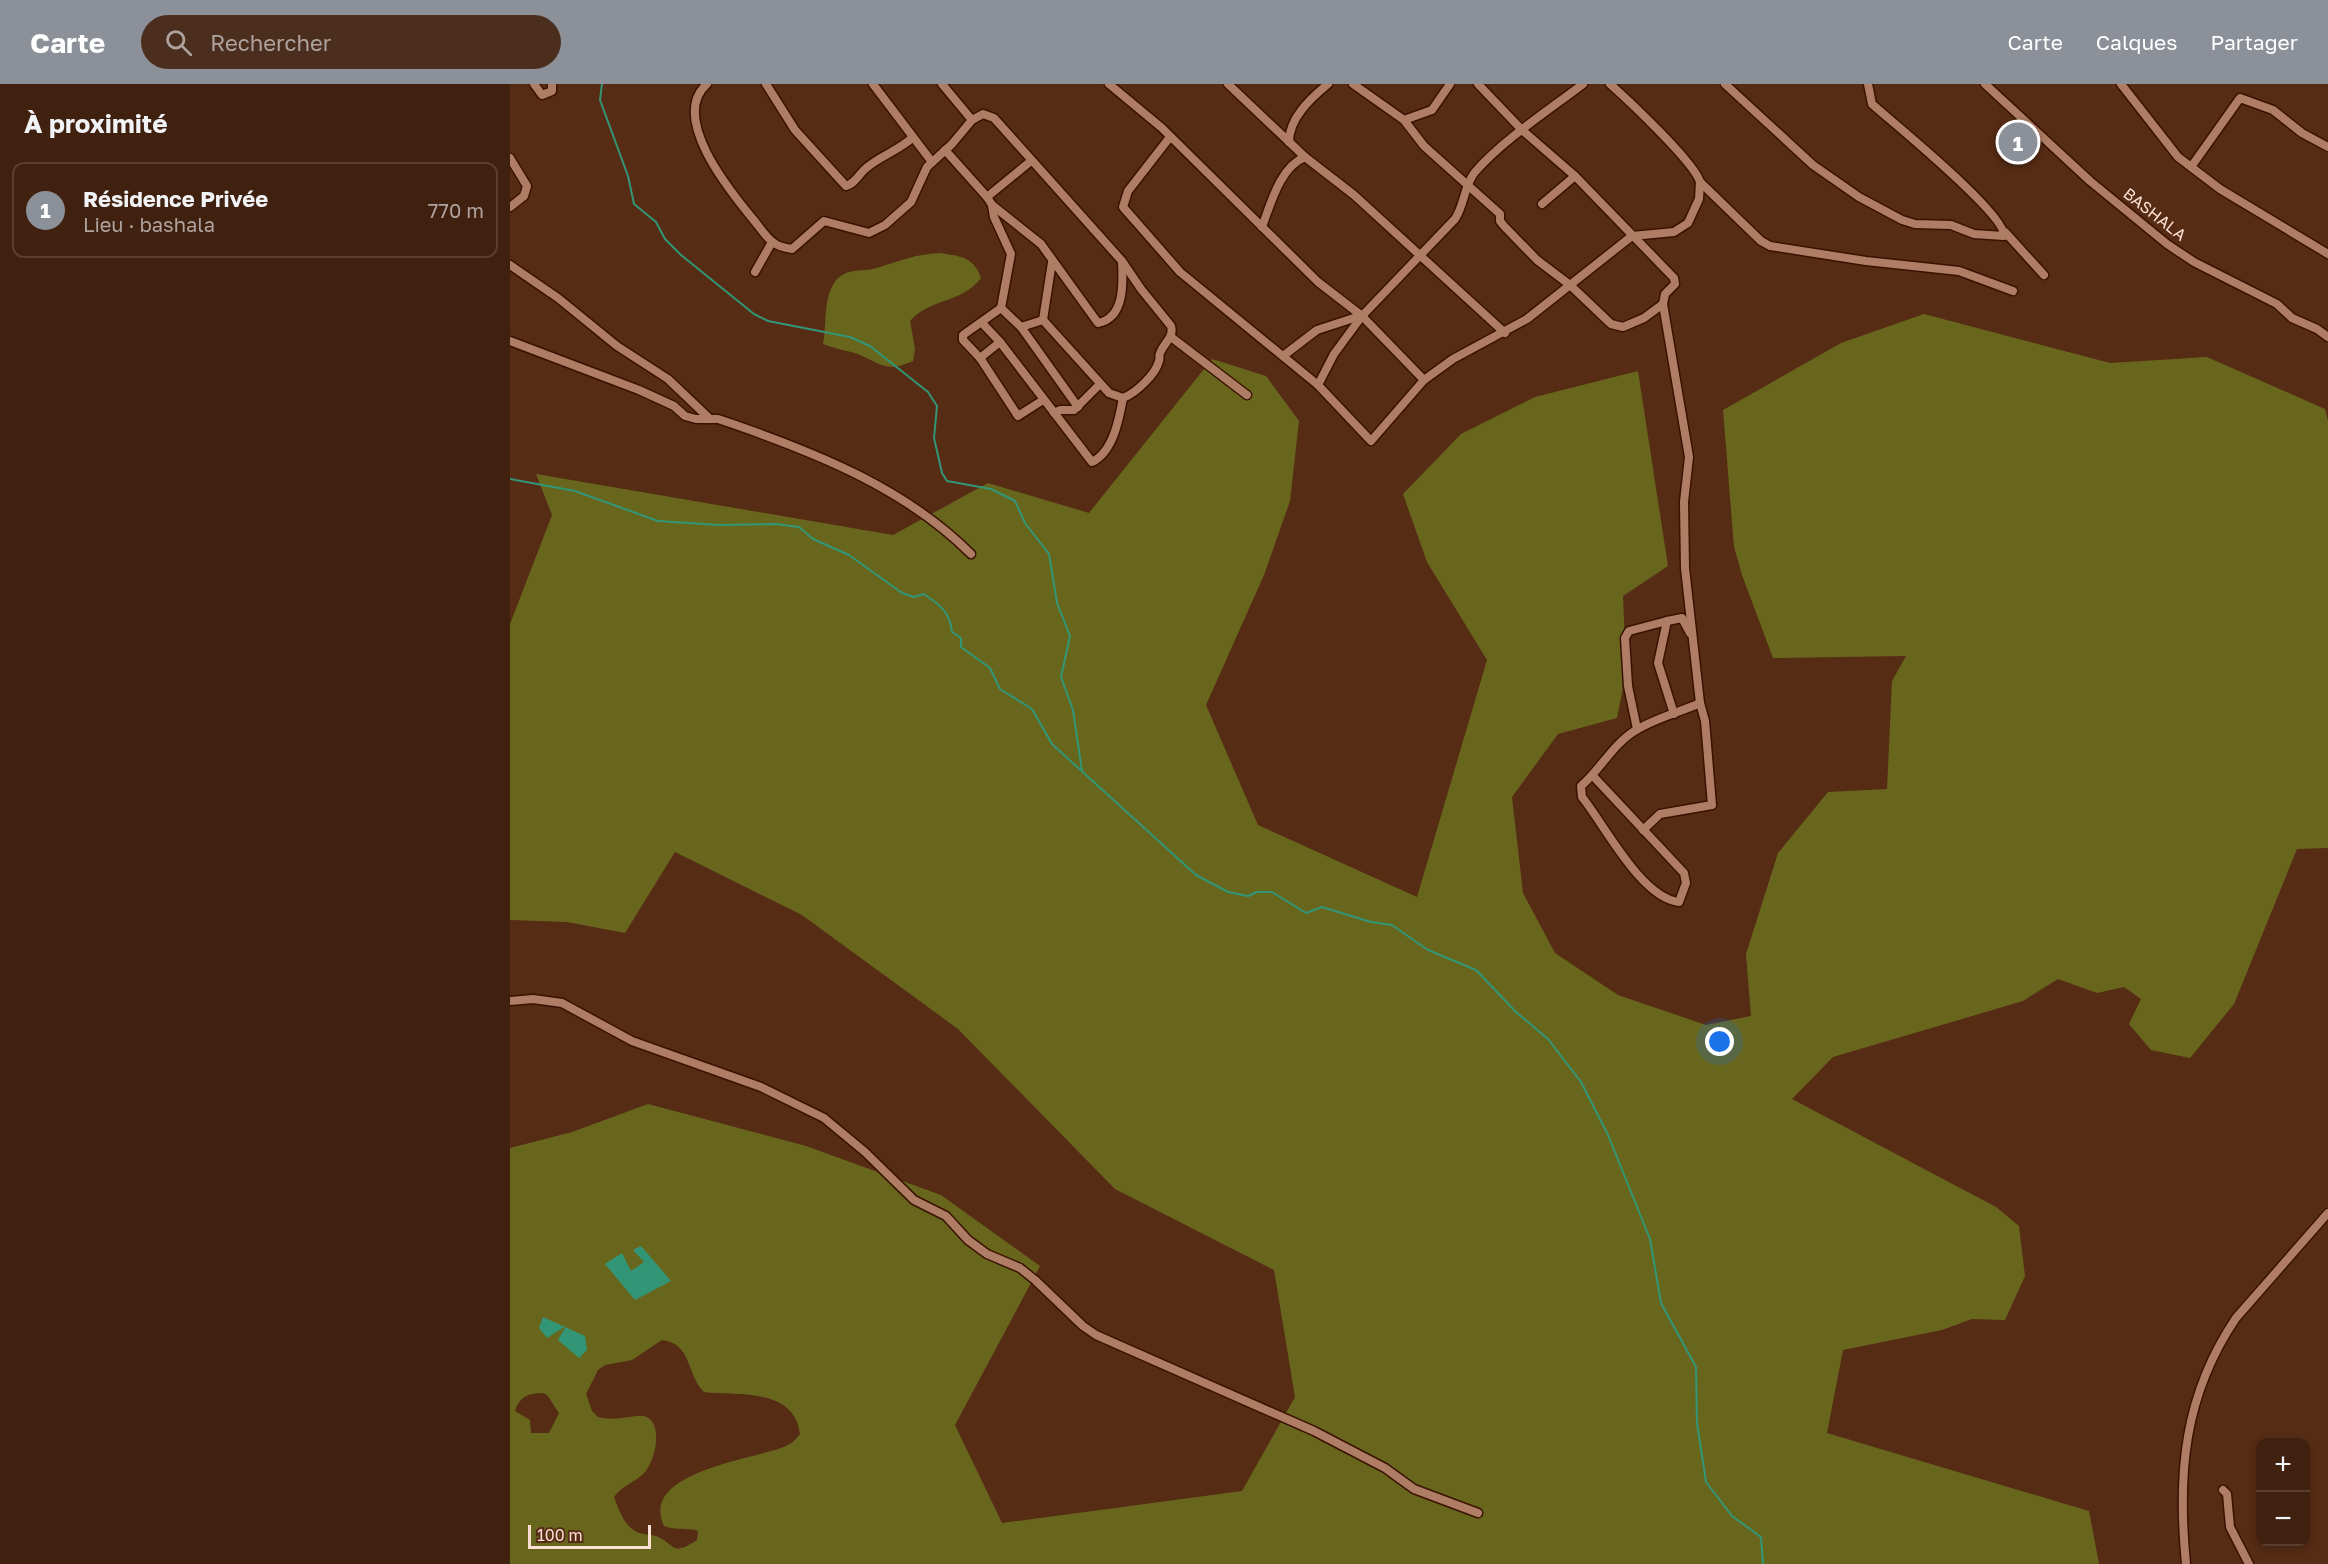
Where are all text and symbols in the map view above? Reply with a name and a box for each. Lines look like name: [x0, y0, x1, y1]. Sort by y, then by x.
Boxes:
search box: [141, 15, 561, 69]
text: Carte: [30, 26, 105, 59]
icon: search: [162, 26, 195, 59]
text: Rechercher: [210, 29, 331, 56]
text: Carte: [2007, 29, 2063, 55]
text: Calques: [2096, 29, 2177, 55]
text: Partager: [2210, 29, 2298, 55]
text: À proximité: [24, 108, 168, 139]
pin: 1: [1998, 120, 2038, 164]
street label: BASHALA: [2120, 183, 2191, 245]
text: Résidence Privée: [83, 185, 268, 212]
text: 1: [40, 198, 51, 222]
text: 770 m: [428, 198, 484, 222]
text: Lieu · bashala: [83, 212, 215, 236]
your location: [1705, 1027, 1734, 1056]
map controls: [2256, 1438, 2310, 1546]
button: +: [2256, 1438, 2310, 1492]
button: −: [2256, 1492, 2310, 1546]
scale bar: [528, 1522, 651, 1550]
text: 100 m: [537, 1525, 583, 1545]

